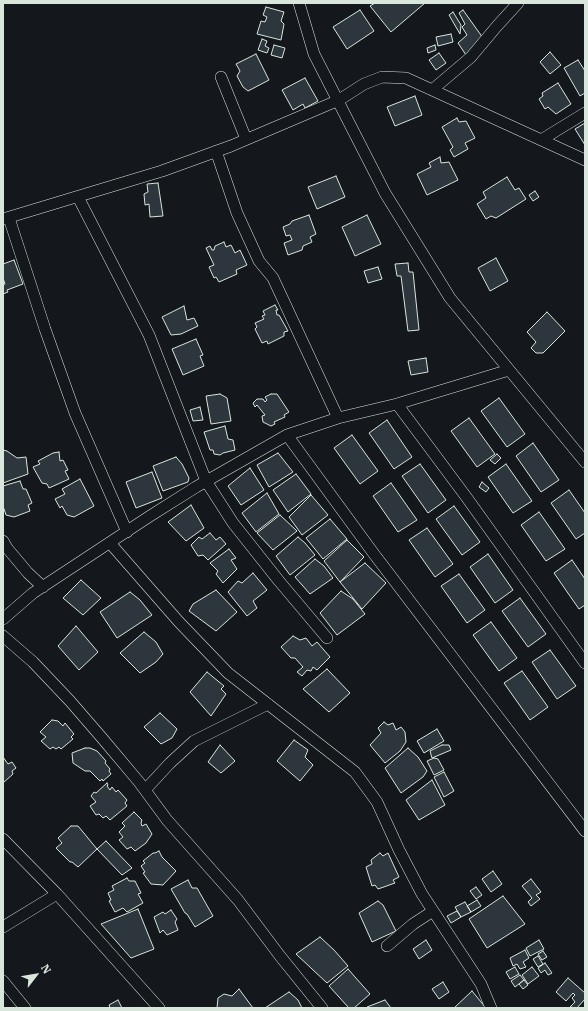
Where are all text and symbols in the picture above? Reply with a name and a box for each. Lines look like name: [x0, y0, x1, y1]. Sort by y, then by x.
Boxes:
north arrow: [16, 955, 56, 995]
text: N: [38, 961, 55, 976]

